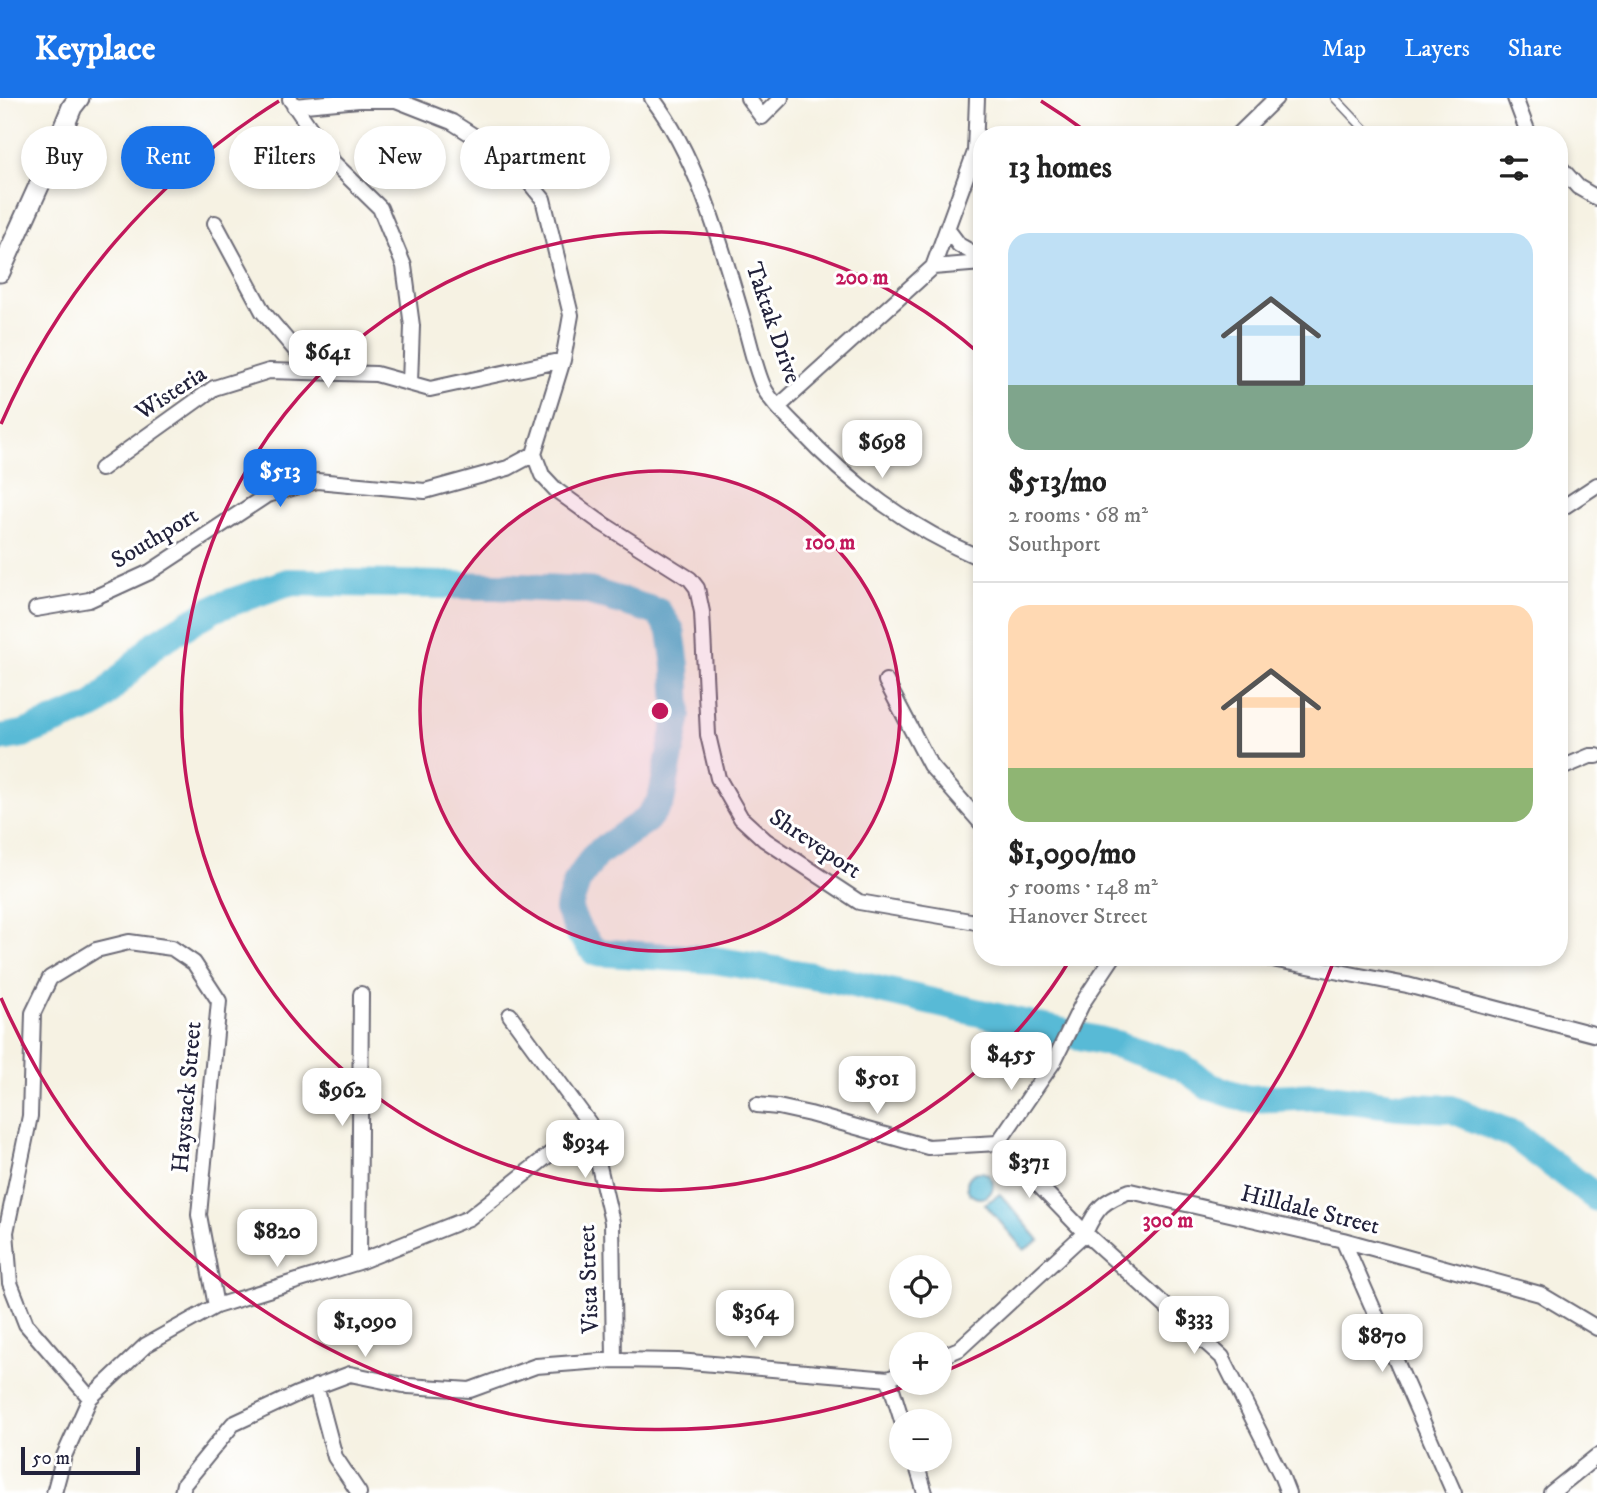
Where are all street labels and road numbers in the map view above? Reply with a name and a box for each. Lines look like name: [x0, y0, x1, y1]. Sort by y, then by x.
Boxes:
street label: Taktak Drive: [738, 258, 808, 388]
street label: Wisteria: [129, 358, 213, 428]
street label: Southport: [106, 500, 204, 576]
street label: Shreveport: [763, 802, 867, 886]
street label: Haystack Street: [165, 1020, 209, 1174]
street label: Hilldale Street: [1238, 1178, 1383, 1242]
street label: Vista Street: [572, 1224, 606, 1335]

